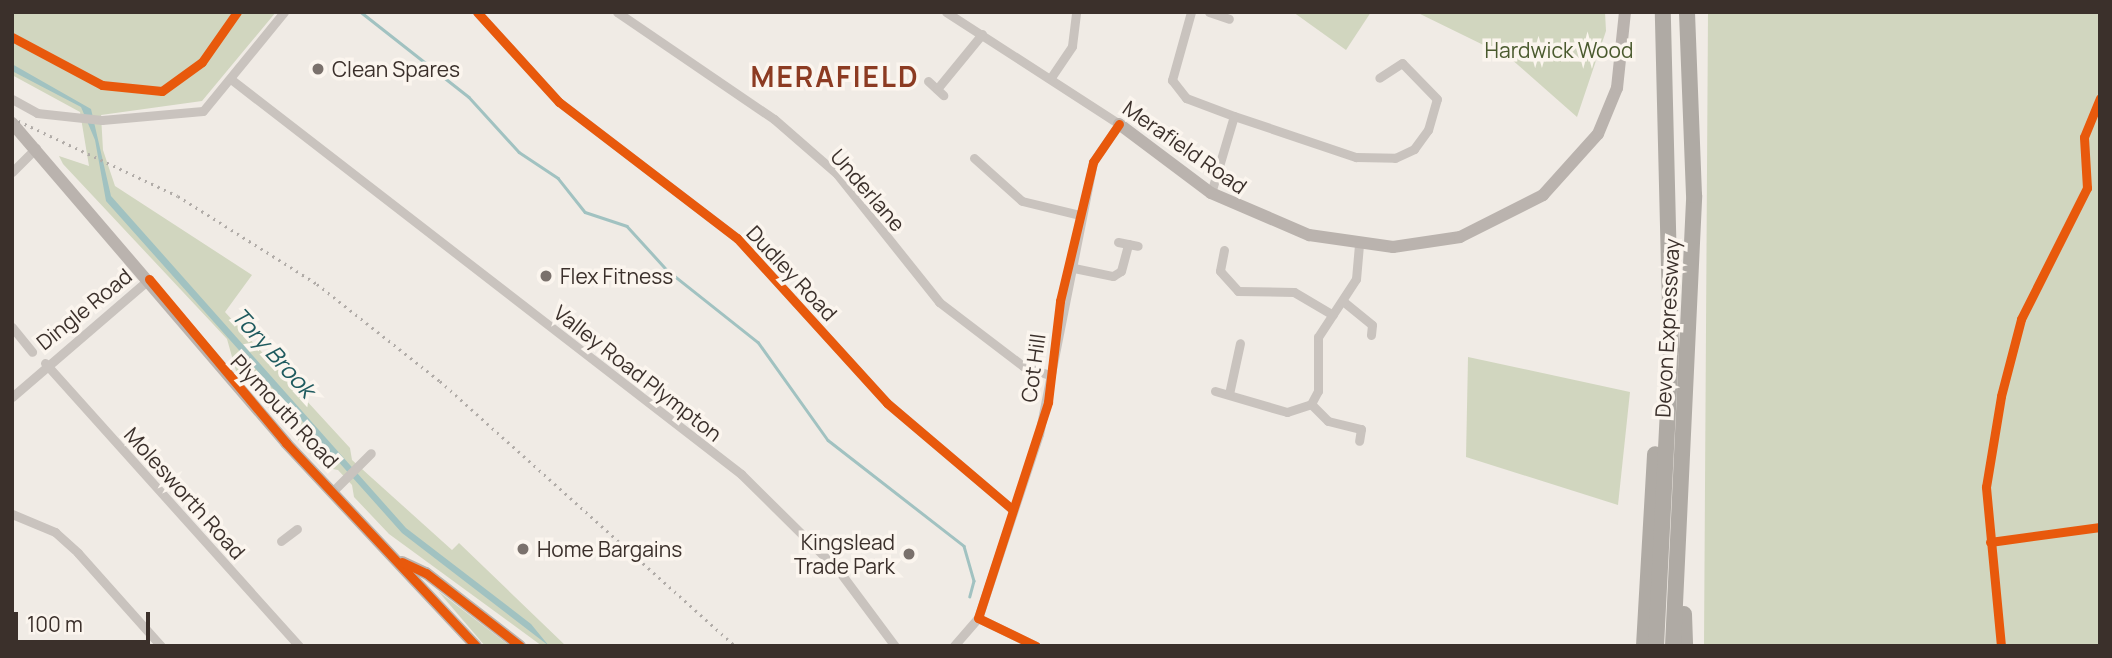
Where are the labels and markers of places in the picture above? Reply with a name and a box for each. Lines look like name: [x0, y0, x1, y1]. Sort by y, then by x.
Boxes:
place label: Clean Spares: [332, 56, 460, 82]
marker: Clean Spares: [310, 61, 326, 77]
place label: Flex Fitness: [560, 263, 673, 289]
marker: Flex Fitness: [538, 268, 554, 284]
place label: Kingslead Trade Park: [794, 529, 895, 579]
place label: Home Bargains: [537, 536, 682, 562]
marker: Home Bargains: [515, 541, 531, 557]
marker: Kingslead Trade Park: [901, 546, 917, 562]

